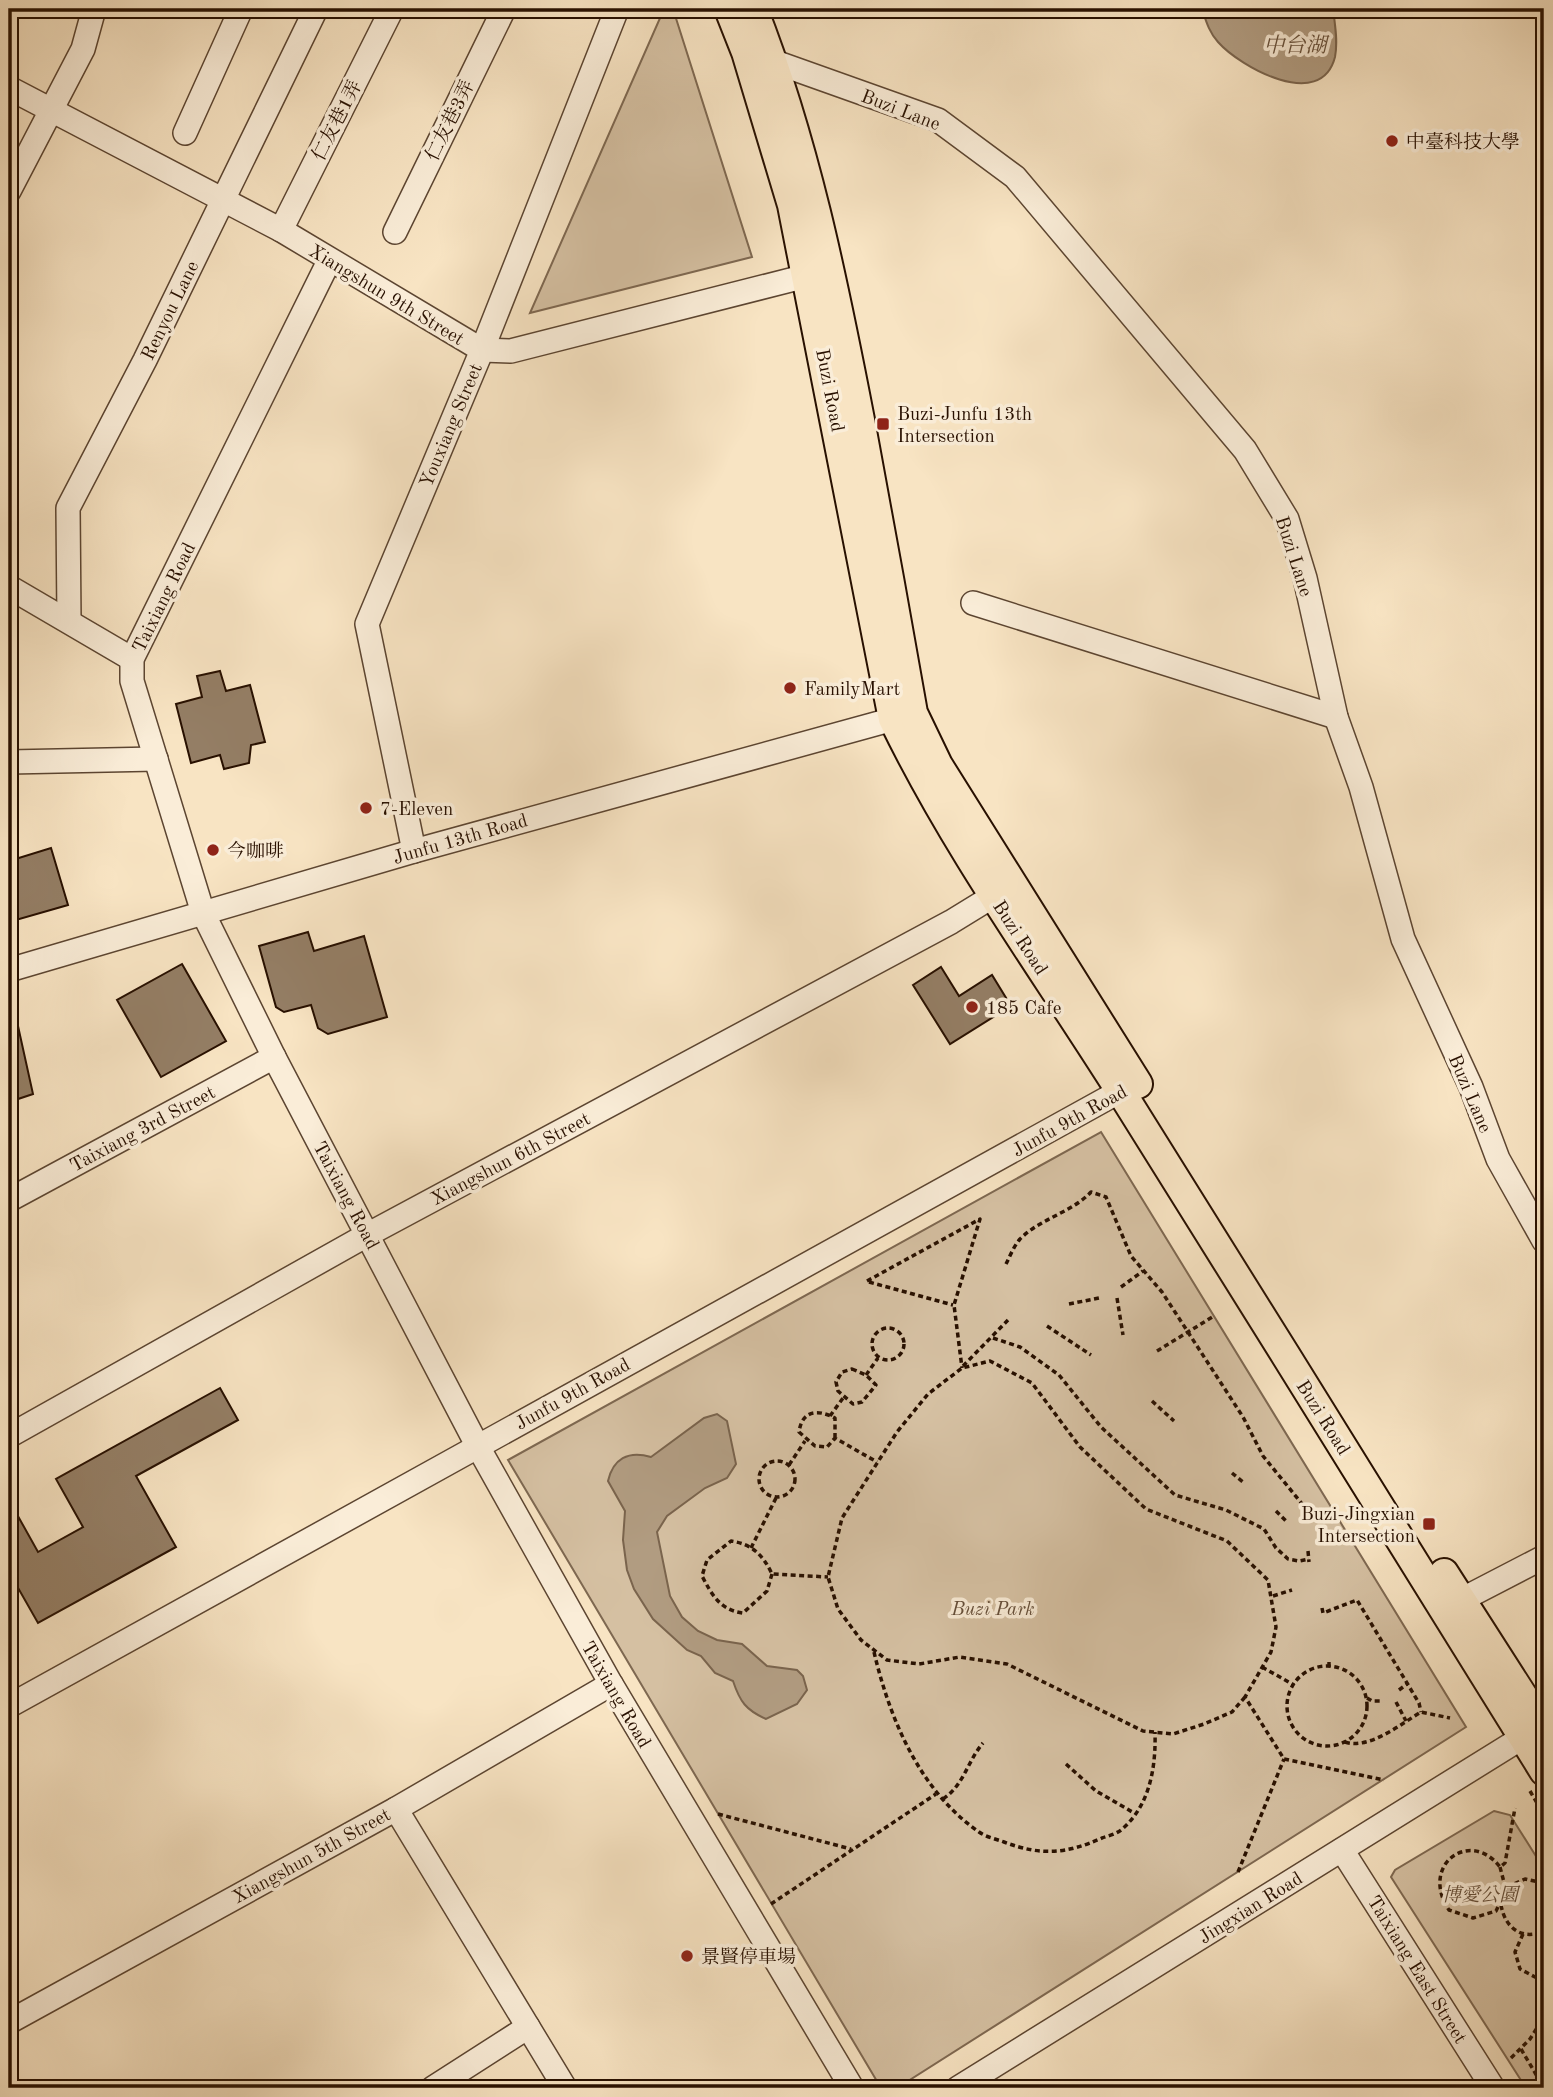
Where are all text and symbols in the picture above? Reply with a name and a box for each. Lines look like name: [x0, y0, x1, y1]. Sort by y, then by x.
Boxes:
water label: 中台湖: [1264, 34, 1330, 57]
street label: 仁友巷1弄: [307, 77, 366, 164]
street label: 仁友巷3弄: [421, 77, 479, 164]
street label: Buzi Lane: [858, 88, 942, 135]
place label: 中臺科技大學: [1406, 131, 1520, 153]
marker: 中臺科技大學: [1384, 133, 1400, 149]
street label: Xiangshun 9th Street: [305, 242, 467, 350]
street label: Renyou Lane: [139, 258, 203, 364]
street label: Buzi Road: [811, 347, 846, 434]
street label: Youxiang Street: [418, 361, 487, 491]
place label: Buzi-Junfu 13th Intersection: [897, 406, 1032, 447]
marker: Buzi-Junfu 13th Intersection: [875, 416, 891, 432]
street label: Buzi Lane: [1271, 514, 1315, 599]
street label: Taixiang Road: [130, 540, 200, 656]
marker: FamilyMart: [782, 680, 798, 696]
place label: FamilyMart: [804, 681, 900, 700]
marker: 7-Eleven: [358, 800, 374, 816]
place label: 7-Eleven: [380, 801, 453, 820]
street label: Junfu 13th Road: [391, 812, 530, 869]
place label: 今咖啡: [227, 840, 284, 862]
marker: 今咖啡: [205, 842, 221, 858]
street label: Buzi Road: [988, 898, 1050, 979]
marker: 185 Cafe: [964, 999, 980, 1015]
place label: 185 Cafe: [986, 1000, 1062, 1019]
street label: Buzi Lane: [1444, 1052, 1494, 1136]
street label: Junfu 9th Road: [1010, 1083, 1131, 1162]
street label: Taixiang 3rd Street: [67, 1084, 219, 1177]
street label: Xiangshun 6th Street: [428, 1110, 594, 1210]
street label: Taixiang Road: [308, 1139, 381, 1254]
street label: Junfu 9th Road: [513, 1356, 634, 1435]
street label: Buzi Road: [1291, 1378, 1352, 1459]
place label: Buzi-Jingxian Intersection: [1301, 1506, 1415, 1547]
marker: Buzi-Jingxian Intersection: [1421, 1516, 1437, 1532]
park label: Buzi Park: [950, 1601, 1035, 1620]
street label: Taixiang Road: [577, 1639, 653, 1752]
street label: Xiangshun 5th Street: [230, 1806, 394, 1908]
street label: Jingxian Road: [1196, 1870, 1307, 1948]
park label: 博愛公園: [1442, 1884, 1521, 1906]
street label: Taixiang East Street: [1363, 1893, 1469, 2048]
place label: 景賢停車場: [701, 1946, 796, 1968]
marker: 景賢停車場: [679, 1948, 695, 1964]

